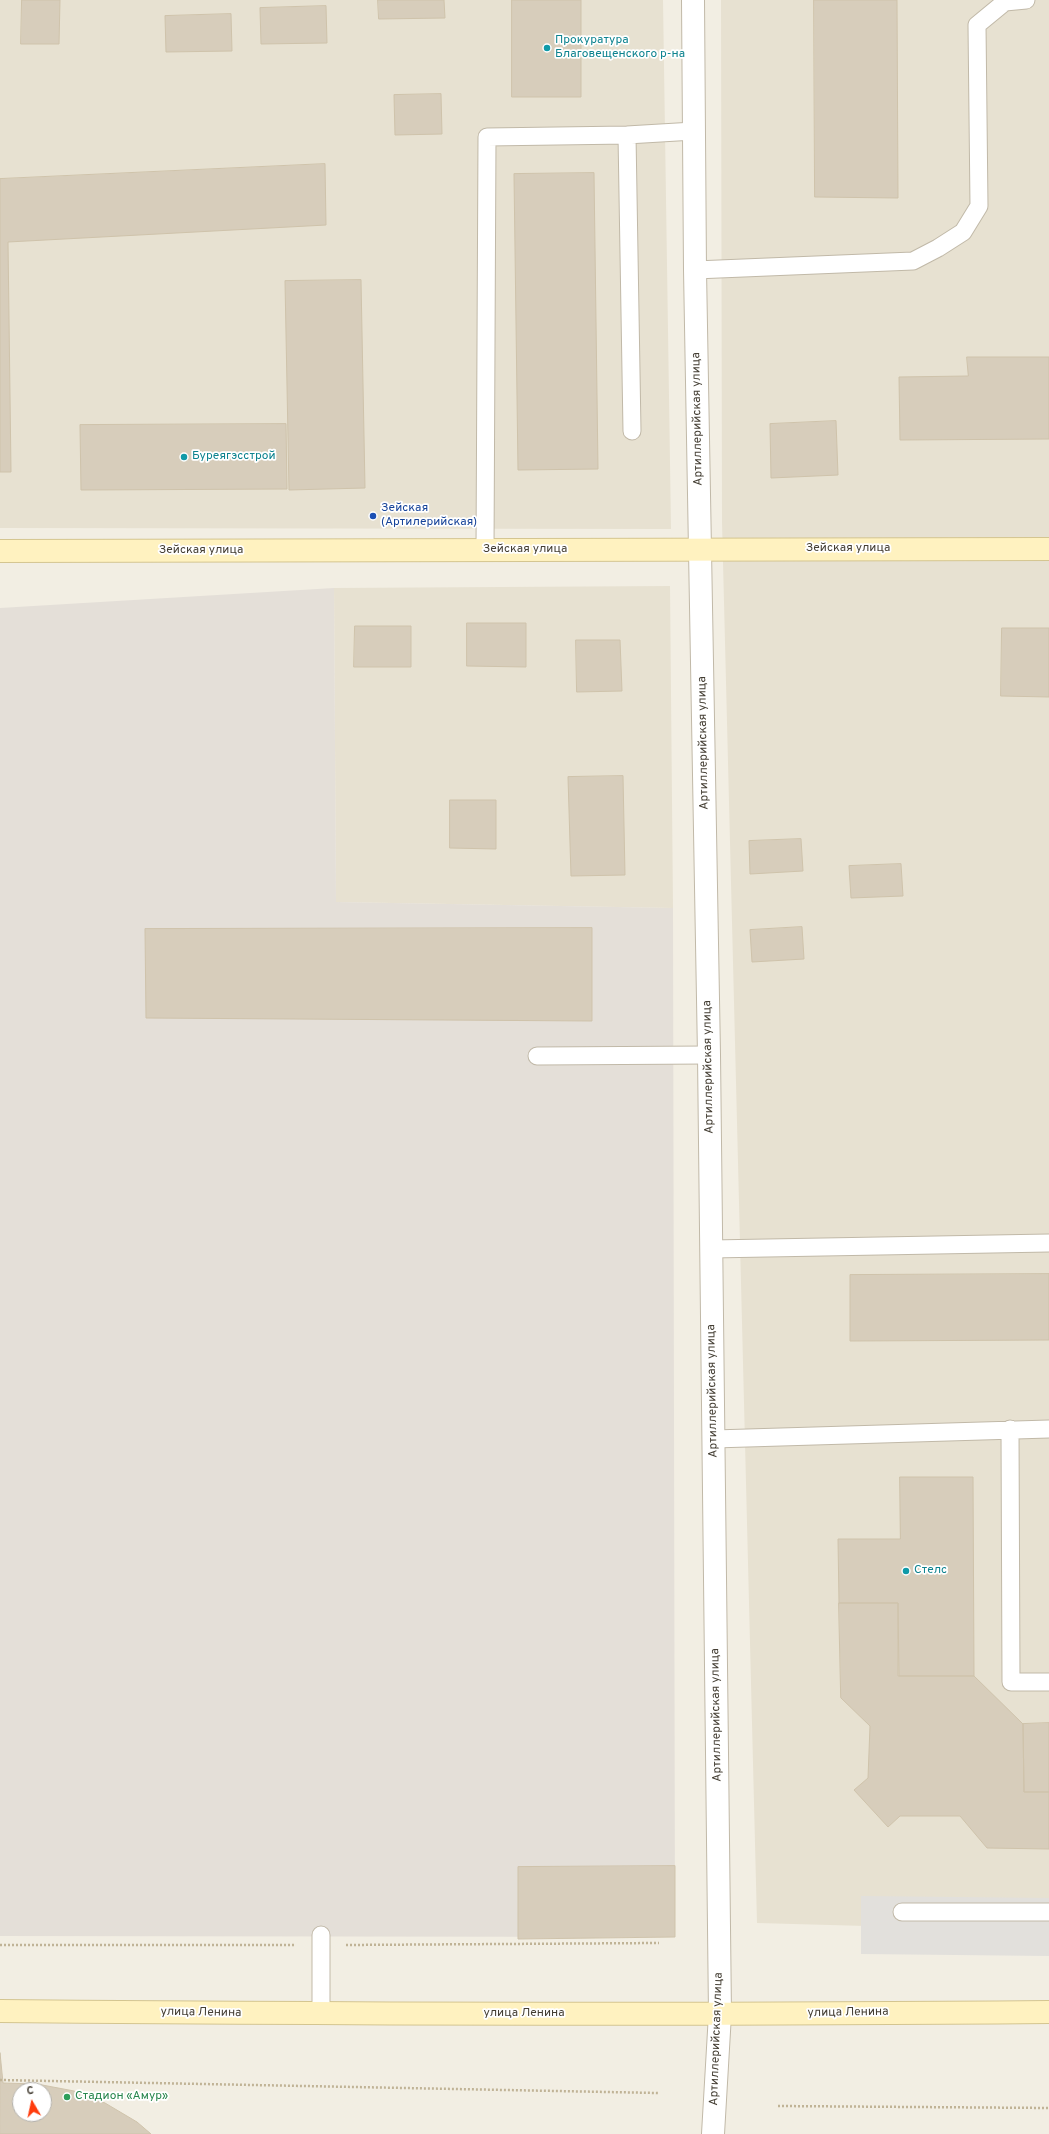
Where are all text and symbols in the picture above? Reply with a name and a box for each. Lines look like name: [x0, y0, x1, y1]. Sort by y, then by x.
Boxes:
place label: Прокуратура Благовещенского р-на: [555, 34, 685, 62]
marker: Прокуратура Благовещенского р-на: [542, 43, 552, 53]
street label: Артиллерийская улица: [690, 352, 706, 486]
place label: Буреягэсстрой: [192, 450, 276, 464]
marker: Буреягэсстрой: [179, 452, 189, 462]
place label: Зейская (Артилерийская): [381, 502, 477, 530]
marker: Зейская (Артилерийская): [368, 511, 378, 521]
street label: Зейская улица: [806, 542, 890, 556]
street label: Зейская улица: [483, 543, 567, 557]
street label: Зейская улица: [159, 544, 243, 558]
street label: Артиллерийская улица: [696, 676, 712, 810]
street label: Артиллерийская улица: [701, 1000, 717, 1134]
street label: Артиллерийская улица: [705, 1324, 721, 1458]
place label: Стелс: [914, 1564, 947, 1578]
marker: Стелс: [901, 1566, 911, 1576]
street label: Артиллерийская улица: [709, 1648, 725, 1782]
street label: Артиллерийская улица: [707, 1972, 727, 2106]
street label: улица Ленина: [160, 2005, 242, 2021]
street label: улица Ленина: [807, 2005, 889, 2021]
street label: улица Ленина: [484, 2007, 564, 2021]
north arrow: [12, 2082, 52, 2122]
text: С: [26, 2084, 35, 2099]
place label: Стадион «Амур»: [75, 2090, 168, 2104]
marker: Стадион «Амур»: [62, 2092, 72, 2102]

